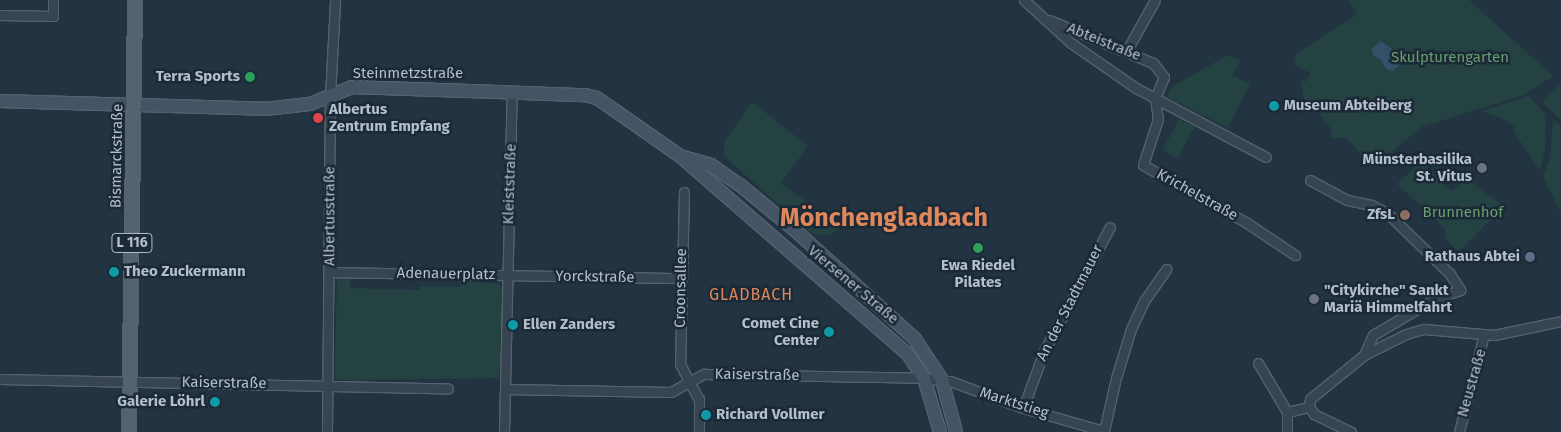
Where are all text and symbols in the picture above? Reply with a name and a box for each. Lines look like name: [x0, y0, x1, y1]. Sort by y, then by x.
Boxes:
street label: Abteistraße: [1064, 19, 1144, 65]
park label: Skulpturengarten: [1391, 49, 1509, 67]
street label: Steinmetzstraße: [353, 65, 463, 83]
place label: Terra Sports: [156, 68, 240, 86]
marker: Terra Sports: [244, 71, 256, 83]
place label: Museum Abteiberg: [1284, 97, 1412, 115]
place label: Albertus Zentrum Empfang: [329, 100, 450, 135]
marker: Museum Abteiberg: [1268, 100, 1280, 112]
street label: Bismarckstraße: [107, 104, 127, 208]
marker: Albertus Zentrum Empfang: [311, 111, 325, 125]
street label: Kleiststraße: [500, 143, 520, 225]
place label: Münsterbasilika St. Vitus: [1363, 150, 1472, 185]
marker: Münsterbasilika St. Vitus: [1476, 162, 1488, 174]
street label: Krichelstraße: [1153, 165, 1241, 225]
street label: Albertusstraße: [321, 166, 339, 266]
district label: Mönchengladbach: [780, 203, 988, 233]
park label: Brunnenhof: [1423, 204, 1503, 222]
place label: ZfsL: [1367, 206, 1395, 224]
marker: ZfsL: [1399, 209, 1411, 221]
road number: L 116: [111, 232, 153, 254]
street label: Viersener Straße: [804, 242, 902, 328]
marker: Ewa Riedel Pilates: [972, 242, 984, 254]
street label: An der Stadtmauer: [1033, 242, 1107, 364]
street label: Croonsallee: [671, 248, 691, 328]
place label: Rathaus Abtei: [1425, 248, 1520, 266]
marker: Rathaus Abtei: [1524, 251, 1536, 263]
place label: Ewa Riedel Pilates: [941, 256, 1015, 291]
place label: Theo Zuckermann: [124, 263, 246, 281]
street label: Adenauerplatz: [396, 264, 496, 284]
marker: Theo Zuckermann: [108, 266, 120, 278]
street label: Yorckstraße: [555, 267, 635, 287]
place label: "Citykirche" Sankt Mariä Himmelfahrt: [1324, 281, 1452, 316]
district label: GLADBACH: [708, 285, 794, 305]
marker: "Citykirche" Sankt Mariä Himmelfahrt: [1308, 293, 1320, 305]
place label: Comet Cine Center: [742, 314, 819, 349]
place label: Ellen Zanders: [523, 316, 615, 334]
marker: Ellen Zanders: [507, 319, 519, 331]
marker: Comet Cine Center: [823, 326, 835, 338]
street label: Neustraße: [1454, 347, 1490, 419]
street label: Kaiserstraße: [714, 365, 800, 385]
street label: Kaiserstraße: [181, 373, 267, 393]
street label: Marktstieg: [977, 383, 1051, 423]
place label: Galerie Löhrl: [117, 393, 205, 411]
marker: Galerie Löhrl: [209, 396, 221, 408]
place label: Richard Vollmer: [716, 406, 824, 424]
marker: Richard Vollmer: [700, 409, 712, 421]

